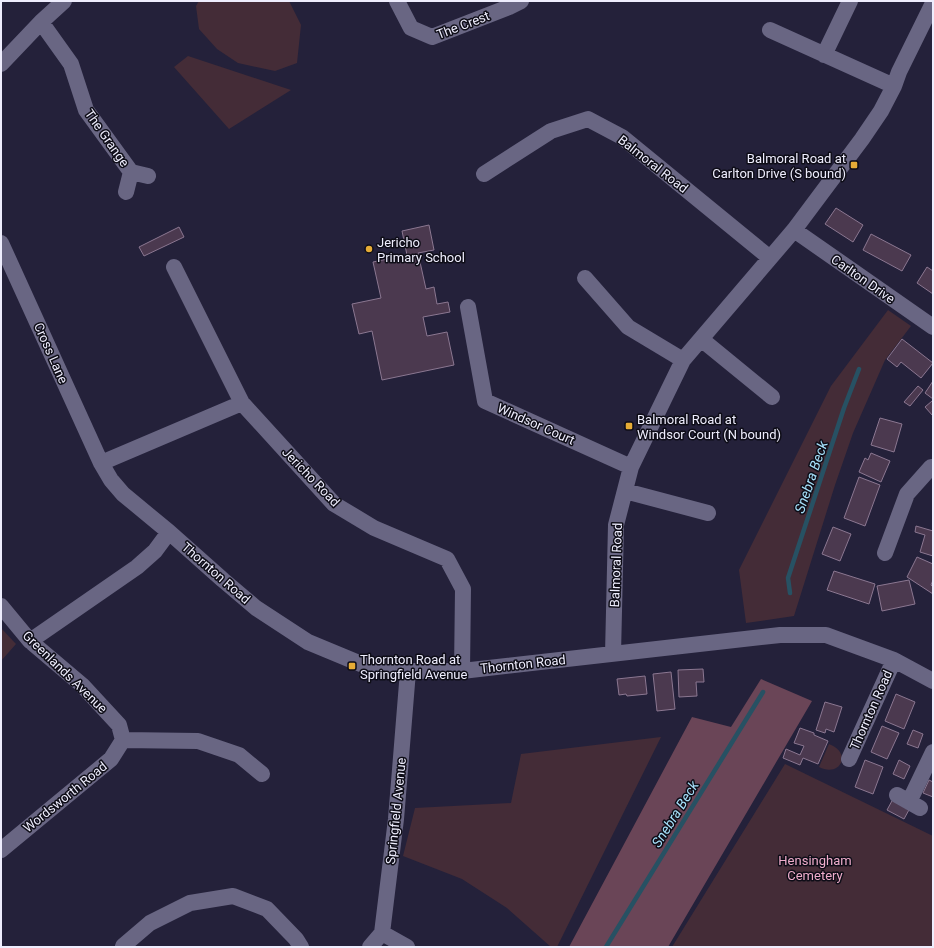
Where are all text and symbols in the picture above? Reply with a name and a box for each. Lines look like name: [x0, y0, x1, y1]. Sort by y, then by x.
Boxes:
street label: The Crest: [434, 8, 492, 42]
street label: The Grange: [82, 106, 132, 170]
street label: Balmoral Road: [615, 132, 691, 196]
place label: Balmoral Road at Carlton Drive (S bound): [712, 151, 846, 181]
marker: Balmoral Road at Carlton Drive (S bound): [849, 160, 859, 170]
place label: Jericho Primary School: [377, 235, 465, 265]
marker: Jericho Primary School: [364, 244, 374, 254]
street label: Carlton Drive: [828, 252, 898, 306]
street label: Cross Lane: [31, 320, 71, 386]
street label: Windsor Court: [495, 400, 577, 448]
place label: Balmoral Road at Windsor Court (N bound): [637, 412, 781, 442]
marker: Balmoral Road at Windsor Court (N bound): [624, 421, 634, 431]
water label: Snebra Beck: [791, 438, 831, 515]
street label: Jericho Road: [279, 444, 343, 510]
street label: Balmoral Road: [607, 522, 625, 608]
street label: Thornton Road: [179, 539, 253, 607]
street label: Greenlands Avenue: [20, 628, 110, 716]
place label: Thornton Road at Springfield Avenue: [360, 652, 467, 682]
street label: Thornton Road: [480, 652, 566, 676]
marker: Thornton Road at Springfield Avenue: [347, 661, 357, 671]
street label: Thornton Road: [847, 668, 895, 752]
street label: Springfield Avenue: [383, 757, 409, 865]
street label: Wordsworth Road: [20, 759, 110, 835]
water label: Snebra Beck: [648, 777, 702, 850]
park label: Hensingham Cemetery: [778, 853, 852, 883]

